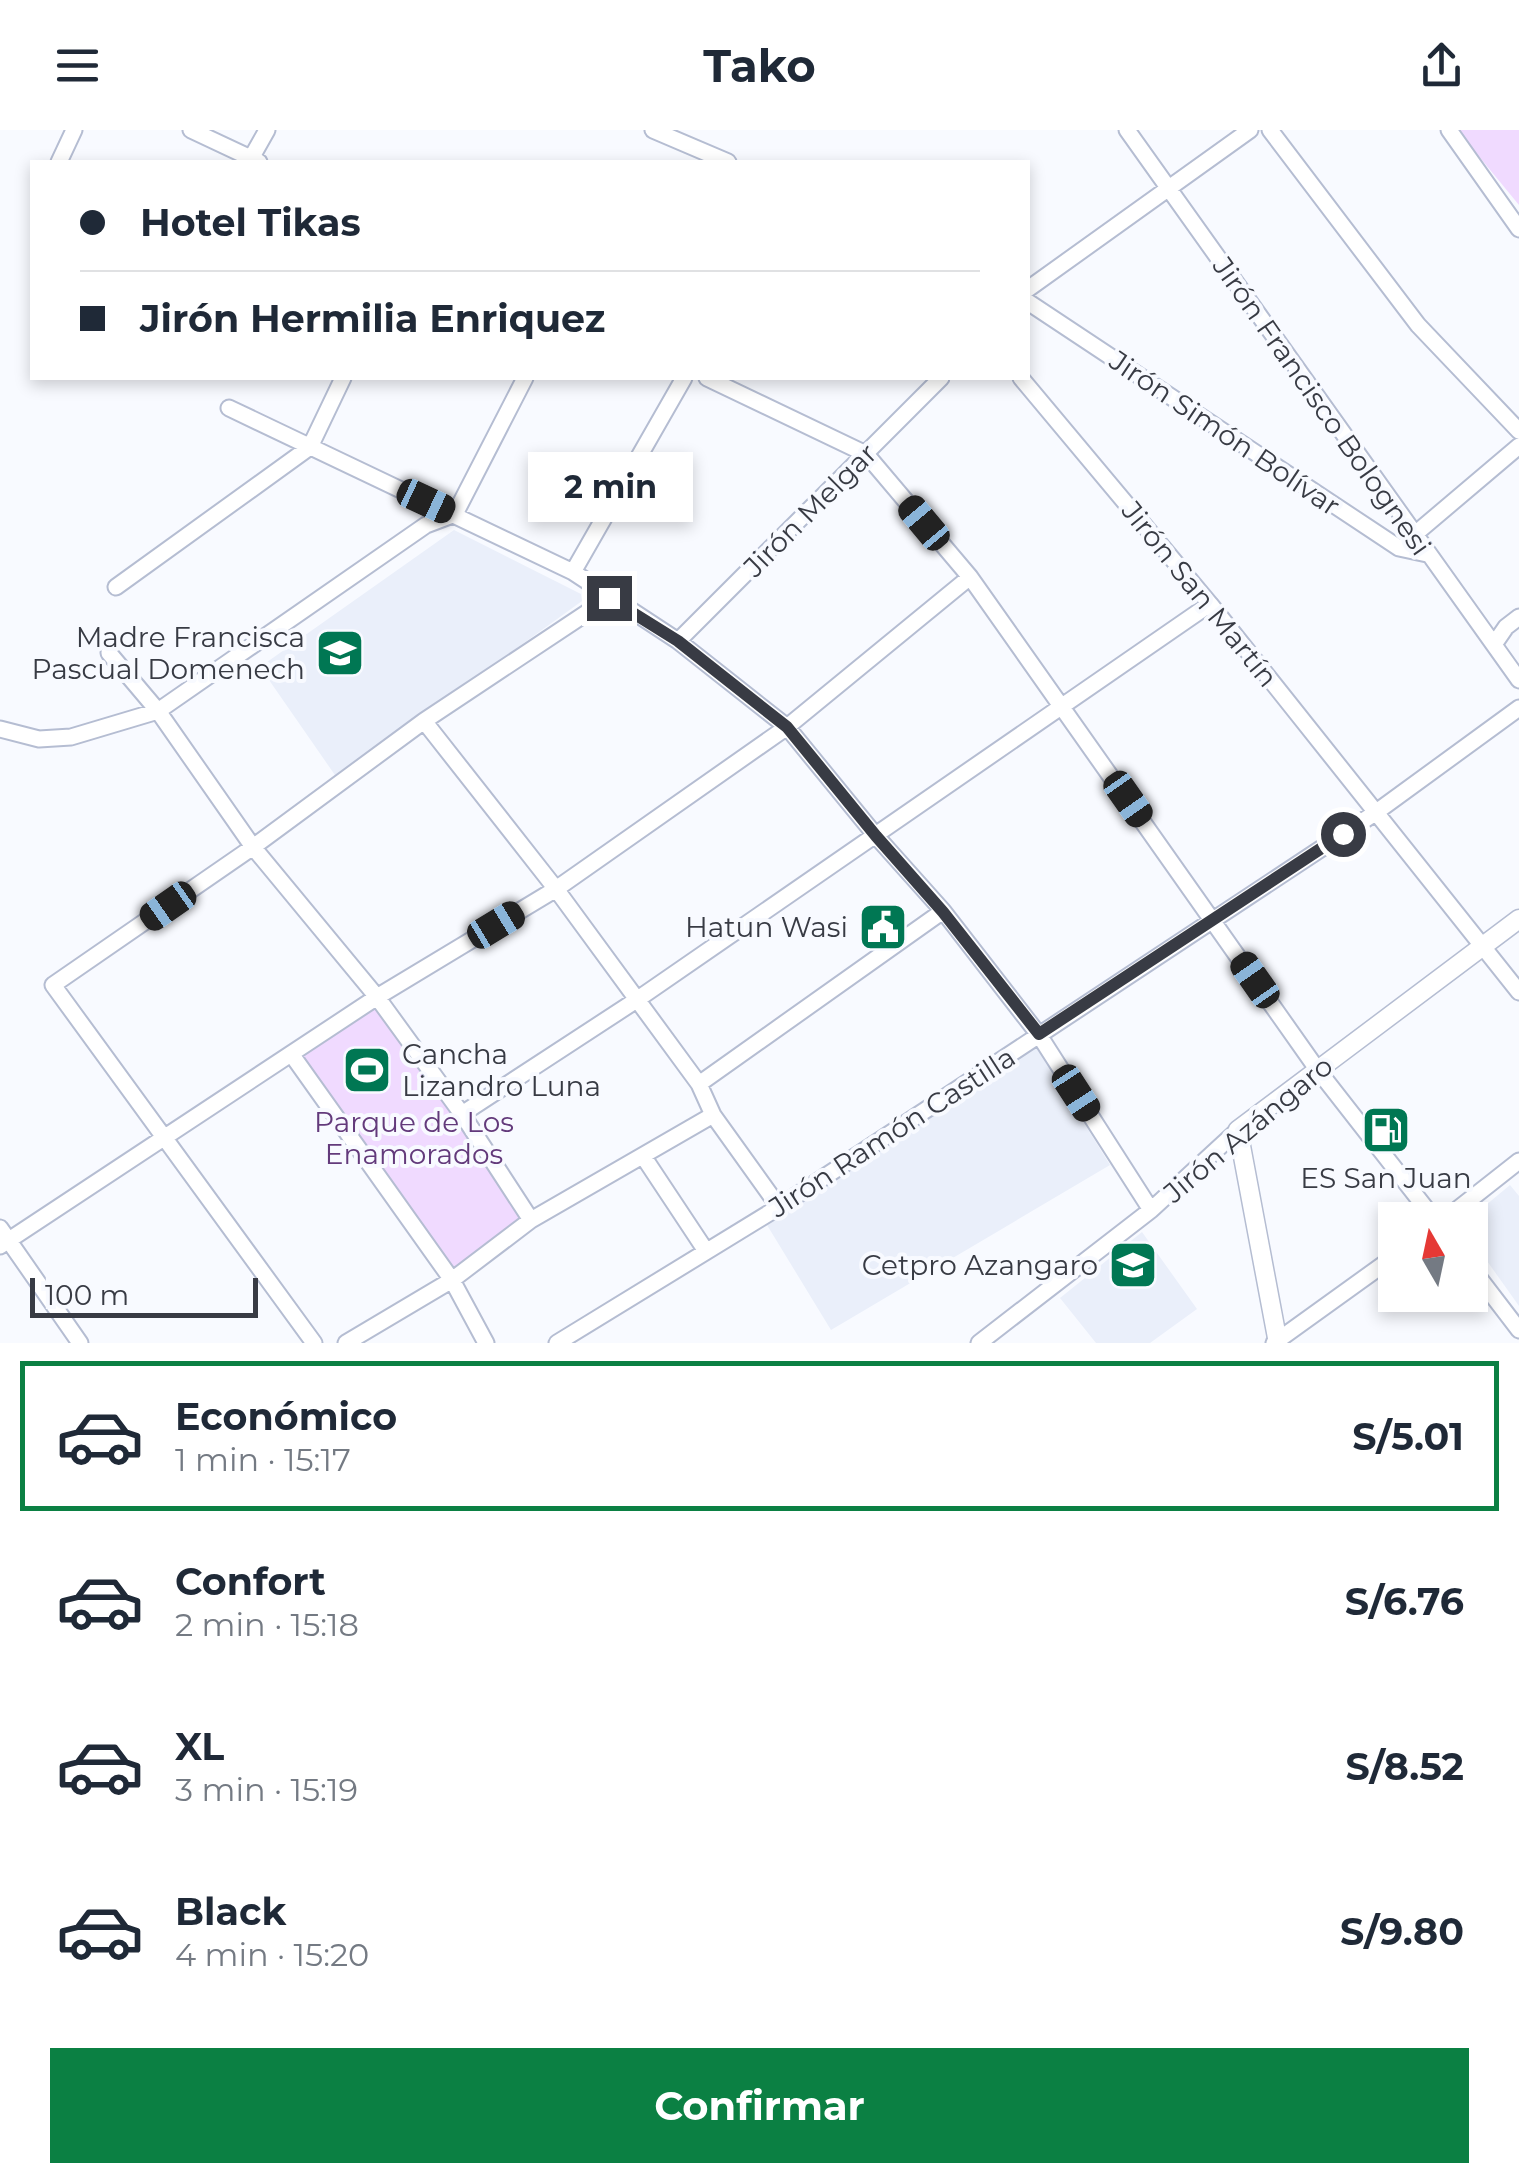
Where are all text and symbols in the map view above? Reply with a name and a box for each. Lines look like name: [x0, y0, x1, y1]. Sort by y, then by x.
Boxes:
icon: menu: [50, 38, 105, 93]
text: Tako: [703, 38, 816, 93]
icon: share: [1414, 38, 1469, 93]
text: Hotel Tikas: [140, 199, 361, 246]
street label: Jirón Francisco Bolognesi: [1205, 249, 1438, 562]
text: Jirón Hermilia Enriquez: [140, 295, 605, 342]
street label: Jirón Simón Bolívar: [1102, 343, 1347, 523]
street label: Jirón Melgar: [736, 436, 884, 584]
callout: 2 min: [526, 453, 692, 523]
text: 2 min: [564, 467, 657, 506]
car: [392, 475, 460, 527]
car: [893, 490, 955, 556]
street label: Jirón San Martín: [1114, 494, 1285, 694]
route end: [587, 576, 632, 621]
place label: Madre Francisca Pascual Domenech: [32, 620, 305, 686]
school or university icon: Madre Francisca Pascual Domenech: [314, 627, 366, 679]
car: [1099, 766, 1157, 832]
route start: [1321, 812, 1366, 857]
car: [135, 877, 201, 935]
car: [463, 897, 529, 953]
public building icon: Hatun Wasi: [857, 901, 909, 953]
place label: Hatun Wasi: [685, 910, 848, 944]
car: [1226, 947, 1284, 1013]
place label: Cancha Lizandro Luna: [402, 1037, 601, 1103]
street label: Jirón Ramón Castilla: [762, 1040, 1021, 1225]
sports icon: Cancha Lizandro Luna: [341, 1044, 393, 1096]
street label: Jirón Azángaro: [1156, 1048, 1339, 1210]
car: [1047, 1060, 1105, 1126]
fuel station icon: ES San Juan: [1360, 1104, 1412, 1156]
park label: Parque de Los Enamorados: [314, 1105, 514, 1171]
place label: ES San Juan: [1300, 1161, 1472, 1195]
north arrow: [1378, 1202, 1488, 1312]
map controls: [1378, 1202, 1488, 1312]
school or university icon: Cetpro Azangaro: [1107, 1239, 1159, 1291]
place label: Cetpro Azangaro: [862, 1248, 1098, 1282]
scale bar: [30, 1273, 258, 1318]
text: 100 m: [45, 1278, 129, 1312]
icon: car: [55, 1391, 145, 1481]
text: Económico: [175, 1393, 397, 1440]
text: S/5.01: [1352, 1413, 1464, 1460]
text: 1 min · 15:17: [175, 1440, 351, 1479]
icon: car: [55, 1556, 145, 1646]
text: Confort: [175, 1558, 326, 1605]
text: S/6.76: [1345, 1578, 1464, 1625]
text: 2 min · 15:18: [175, 1605, 359, 1644]
icon: car: [55, 1721, 145, 1811]
text: XL: [175, 1723, 224, 1770]
text: S/8.52: [1346, 1743, 1464, 1790]
text: 3 min · 15:19: [175, 1770, 358, 1809]
icon: car: [55, 1886, 145, 1976]
text: Black: [175, 1888, 286, 1935]
text: S/9.80: [1340, 1908, 1464, 1955]
text: 4 min · 15:20: [175, 1935, 369, 1974]
button: Confirmar: [50, 2048, 1469, 2163]

